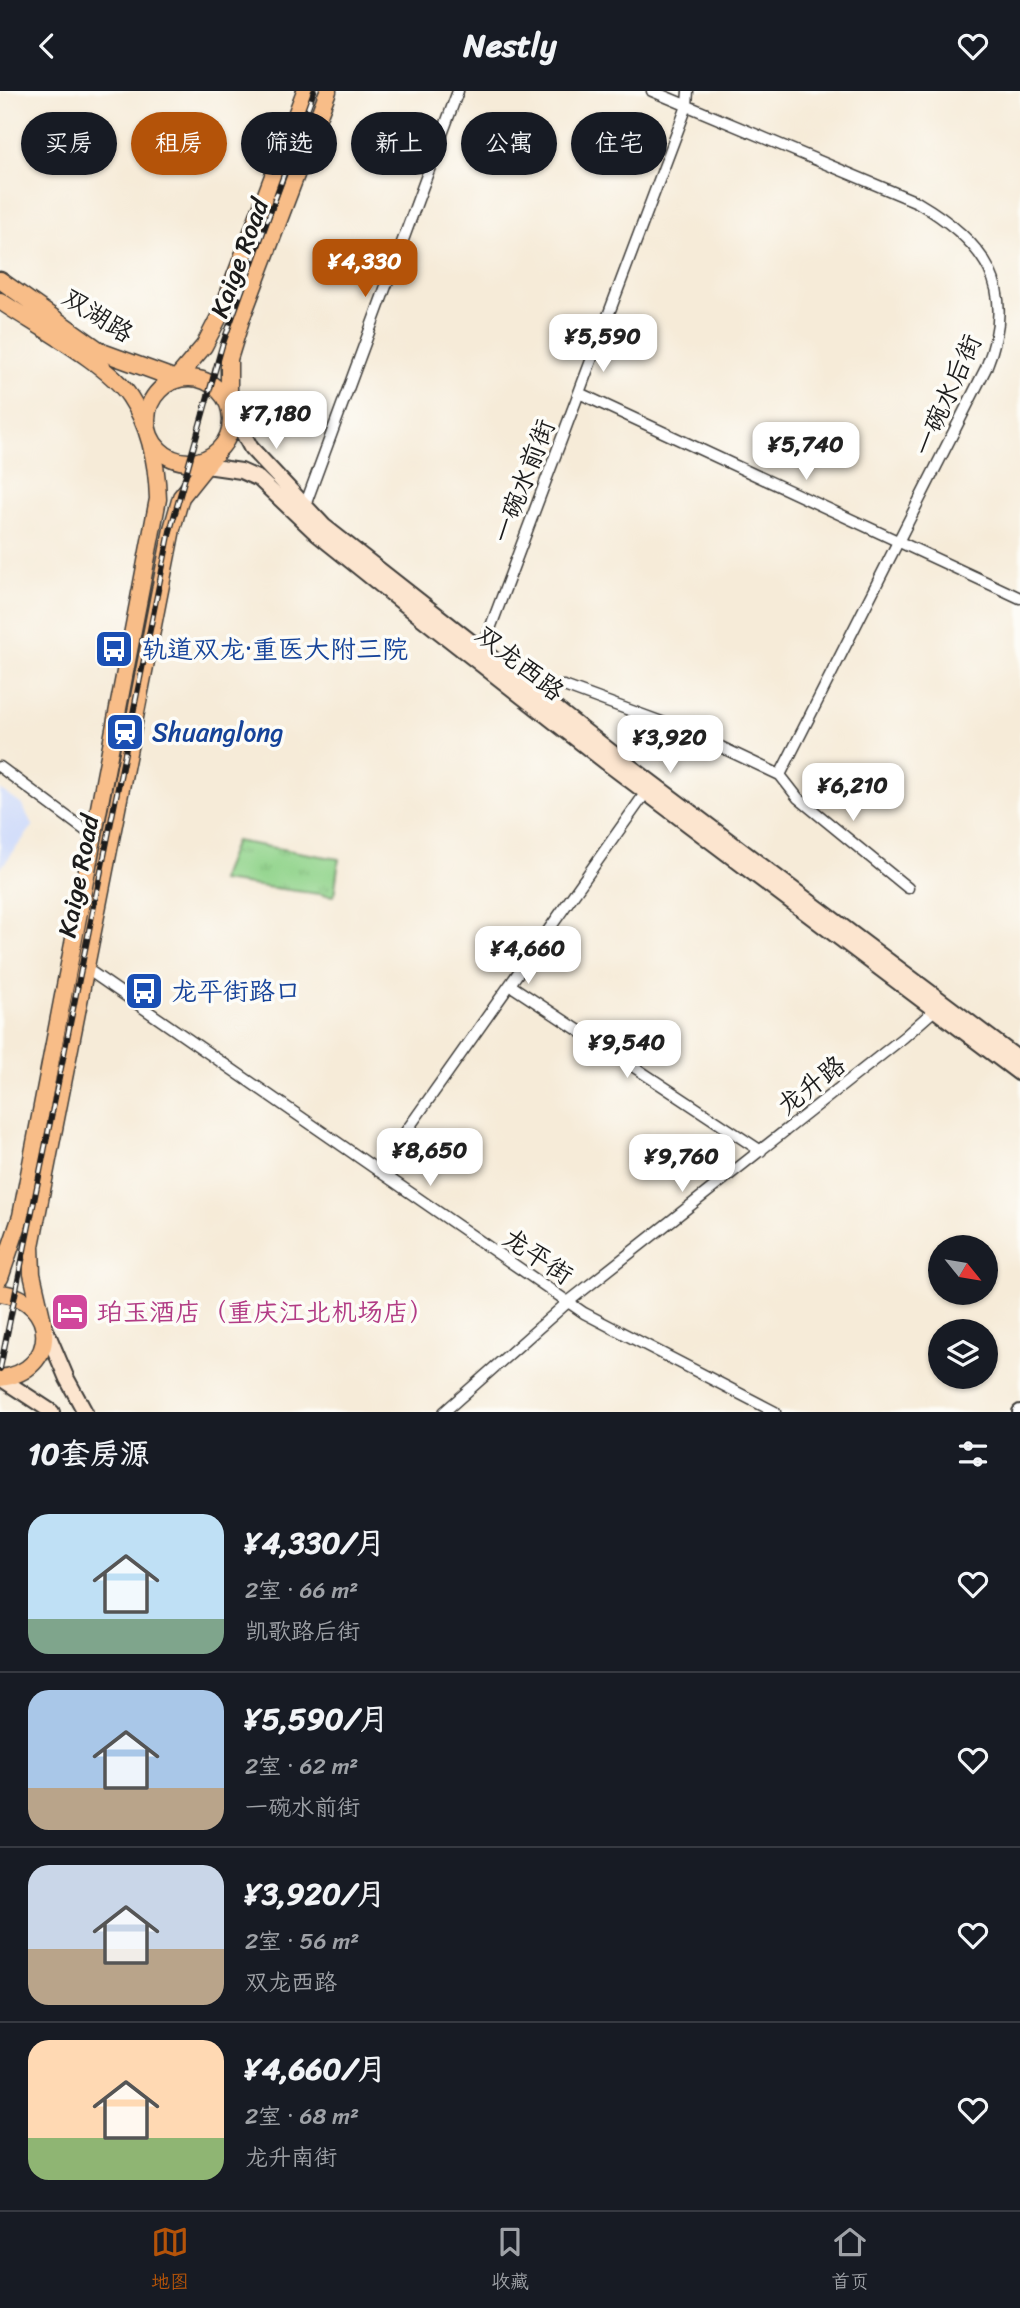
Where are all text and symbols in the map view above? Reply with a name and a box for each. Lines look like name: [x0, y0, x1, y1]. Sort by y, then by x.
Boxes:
text: Nestly: [463, 17, 557, 74]
icon: back: [28, 27, 66, 65]
icon: heart: [954, 27, 992, 65]
chip: 买房: [21, 112, 117, 175]
chip: 租房: [131, 112, 227, 175]
chip: 筛选: [241, 112, 337, 175]
chip: 新上: [351, 112, 447, 175]
chip: 公寓: [461, 112, 557, 175]
chip: 住宅: [571, 112, 667, 175]
street label: Kaige Road: [196, 190, 283, 324]
pin: ¥4,330: [308, 239, 422, 299]
text: ¥4,330: [328, 241, 402, 282]
street label: 双湖路: [53, 275, 143, 355]
pin: ¥5,590: [546, 315, 660, 374]
text: ¥5,590: [565, 316, 641, 357]
street label: 一碗水后街: [900, 326, 994, 464]
pin: ¥7,180: [219, 391, 333, 451]
text: ¥7,180: [241, 393, 311, 434]
street label: 一碗水前街: [478, 412, 568, 550]
pin: ¥5,740: [749, 423, 863, 482]
text: ¥5,740: [768, 424, 844, 465]
street label: 双龙西路: [465, 613, 575, 713]
place label: 轨道双龙·重医大附三院: [141, 626, 408, 672]
bus stop icon: 轨道双龙·重医大附三院: [93, 628, 135, 670]
place label: Shuanglong: [152, 709, 284, 755]
station icon: Shuanglong: [104, 711, 146, 753]
pin: ¥3,920: [613, 715, 727, 775]
text: ¥3,920: [633, 717, 707, 758]
pin: ¥6,210: [796, 763, 910, 823]
text: ¥6,210: [818, 765, 888, 806]
street label: Kaige Road: [44, 808, 113, 941]
pin: ¥4,660: [471, 927, 585, 986]
text: ¥4,660: [491, 928, 565, 969]
place label: 龙平街路口: [171, 968, 301, 1014]
bus stop icon: 龙平街路口: [123, 970, 165, 1012]
pin: ¥9,540: [570, 1021, 684, 1080]
text: ¥9,540: [589, 1022, 665, 1063]
street label: 龙升路: [766, 1043, 856, 1127]
pin: ¥8,650: [373, 1129, 487, 1188]
text: ¥8,650: [393, 1130, 467, 1171]
pin: ¥9,760: [625, 1135, 739, 1194]
text: ¥9,760: [645, 1136, 719, 1177]
street label: 龙平街: [493, 1215, 583, 1297]
north arrow: [928, 1235, 998, 1305]
map controls: [928, 1235, 998, 1389]
place label: 珀玉酒店（重庆江北机场店）: [97, 1289, 435, 1335]
hotel icon: 珀玉酒店（重庆江北机场店）: [49, 1291, 91, 1333]
button: layers: [928, 1319, 998, 1389]
text: 10套房源: [28, 1427, 150, 1481]
icon: filters: [954, 1435, 992, 1473]
text: ¥4,330/月: [245, 1516, 385, 1570]
icon: home: [84, 1542, 168, 1626]
icon: heart: [954, 1565, 992, 1603]
text: 2室 · 66 m²: [245, 1570, 358, 1611]
text: 凯歌路后街: [245, 1611, 360, 1652]
text: ¥5,590/月: [245, 1692, 389, 1746]
icon: home: [84, 1718, 168, 1802]
icon: heart: [954, 1741, 992, 1779]
text: 2室 · 62 m²: [245, 1746, 358, 1787]
text: 一碗水前街: [245, 1787, 360, 1828]
text: ¥3,920/月: [245, 1867, 386, 1921]
icon: home: [84, 1893, 168, 1977]
icon: heart: [954, 1916, 992, 1954]
text: 2室 · 56 m²: [245, 1921, 359, 1962]
text: 双龙西路: [245, 1962, 337, 2003]
text: ¥4,660/月: [245, 2042, 386, 2096]
icon: home: [84, 2068, 168, 2152]
icon: heart: [954, 2091, 992, 2129]
text: 2室 · 68 m²: [245, 2096, 359, 2137]
text: 龙升南街: [245, 2137, 337, 2178]
tab: 地图: [151, 2223, 189, 2298]
tab: 收藏: [491, 2223, 529, 2298]
tab: 首页: [831, 2223, 869, 2298]

